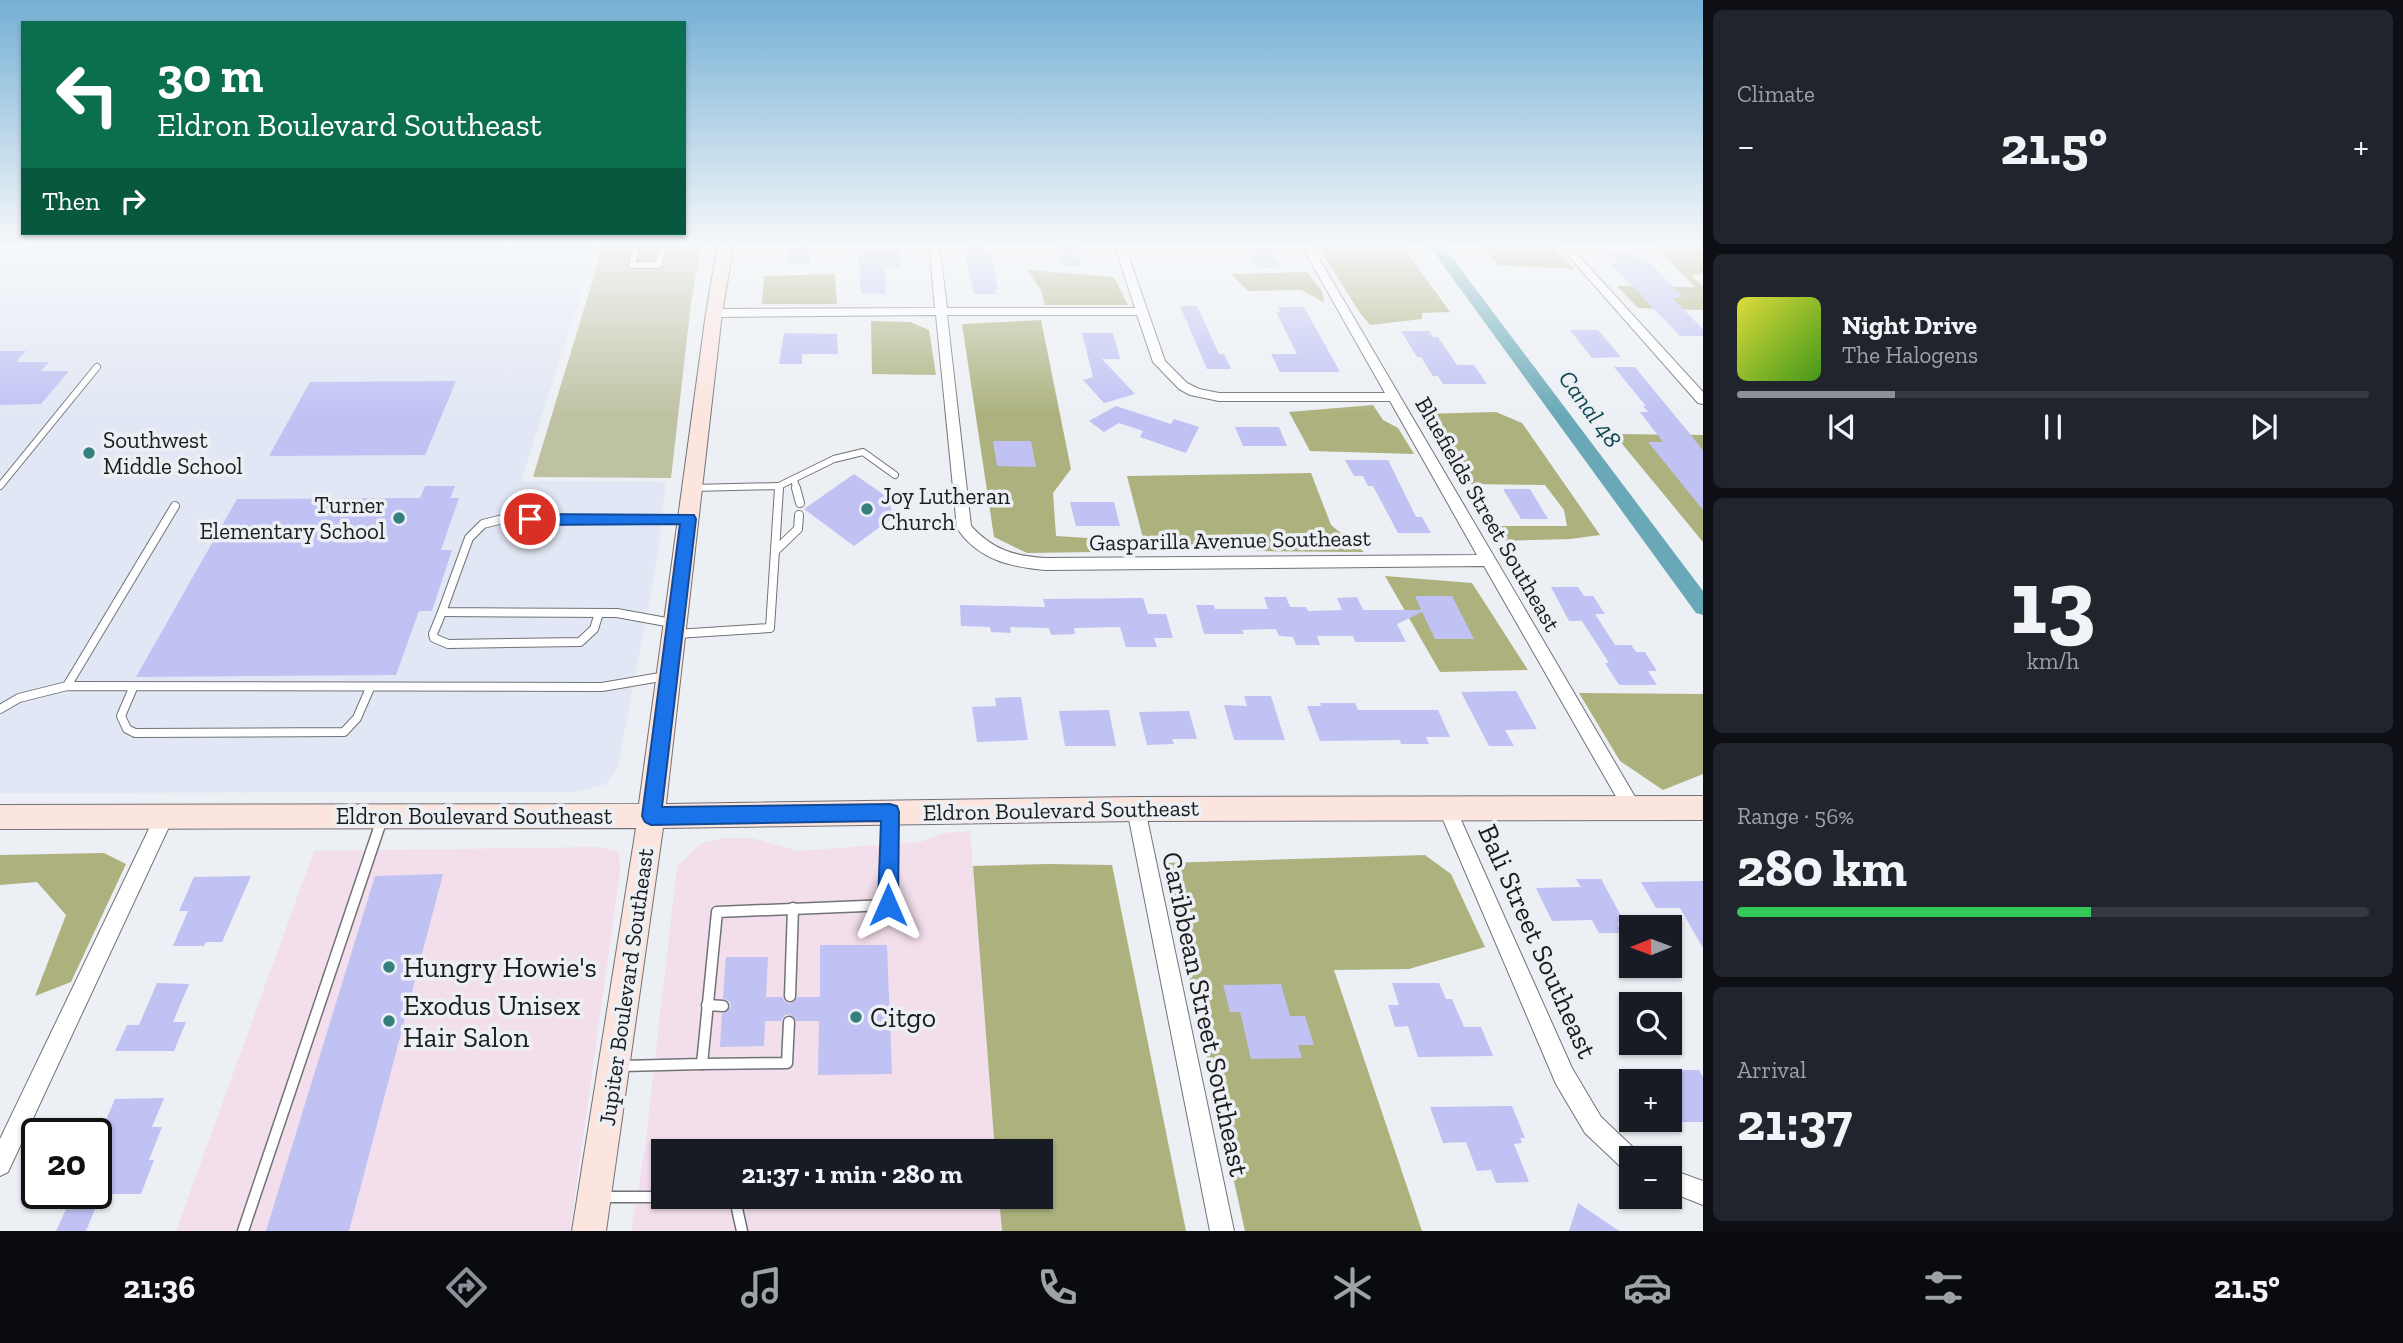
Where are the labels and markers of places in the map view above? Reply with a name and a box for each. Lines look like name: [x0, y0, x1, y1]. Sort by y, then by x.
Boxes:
place label: Southwest Middle School: [103, 426, 243, 480]
marker: Southwest Middle School: [81, 445, 97, 461]
place label: Joy Lutheran Church: [881, 482, 1010, 536]
pin: [500, 489, 560, 549]
place label: Turner Elementary School: [200, 491, 385, 545]
marker: Joy Lutheran Church: [859, 501, 875, 517]
marker: Turner Elementary School: [391, 510, 407, 526]
place label: Hungry Howie's: [403, 951, 597, 984]
marker: Hungry Howie's: [381, 959, 397, 975]
place label: Exodus Unisex Hair Salon: [403, 989, 580, 1054]
place label: Citgo: [870, 1001, 936, 1034]
marker: Citgo: [848, 1009, 864, 1025]
marker: Exodus Unisex Hair Salon: [381, 1013, 397, 1029]

